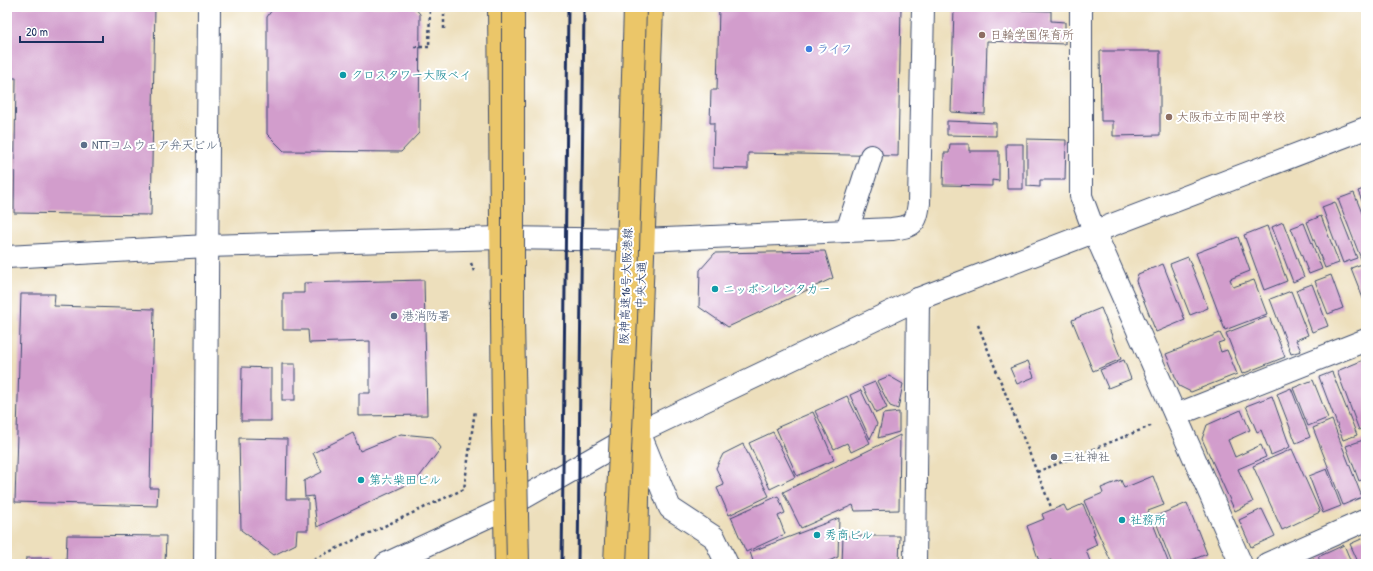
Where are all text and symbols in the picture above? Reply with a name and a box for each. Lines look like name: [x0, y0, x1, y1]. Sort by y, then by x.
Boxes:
scale bar: [20, 18, 103, 44]
text: 20 m: [26, 23, 48, 40]
place label: 日輪学園保育所: [990, 26, 1074, 43]
marker: 日輪学園保育所: [977, 30, 987, 40]
place label: ライフ: [817, 40, 853, 57]
marker: ライフ: [804, 44, 814, 54]
place label: クロスタワー大阪ベイ: [351, 66, 471, 83]
marker: クロスタワー大阪ベイ: [338, 70, 348, 80]
place label: 大阪市立市岡中学校: [1177, 108, 1285, 125]
marker: 大阪市立市岡中学校: [1164, 112, 1174, 122]
place label: NTTコムウェア弁天ビル: [92, 136, 217, 153]
marker: NTTコムウェア弁天ビル: [79, 140, 89, 150]
street label: 阪神高速16号大阪港線: [615, 227, 636, 345]
street label: 中央大通: [631, 261, 650, 309]
place label: ニッポンレンタカー: [723, 280, 831, 297]
marker: ニッポンレンタカー: [710, 284, 720, 294]
place label: 港消防署: [402, 307, 450, 324]
marker: 港消防署: [389, 311, 399, 321]
place label: 三社神社: [1062, 448, 1110, 465]
marker: 三社神社: [1049, 452, 1059, 462]
place label: 第六柴田ビル: [369, 471, 441, 488]
marker: 第六柴田ビル: [356, 475, 366, 485]
place label: 社務所: [1130, 511, 1166, 528]
marker: 社務所: [1117, 515, 1127, 525]
place label: 秀商ビル: [825, 526, 873, 543]
marker: 秀商ビル: [812, 530, 822, 540]

